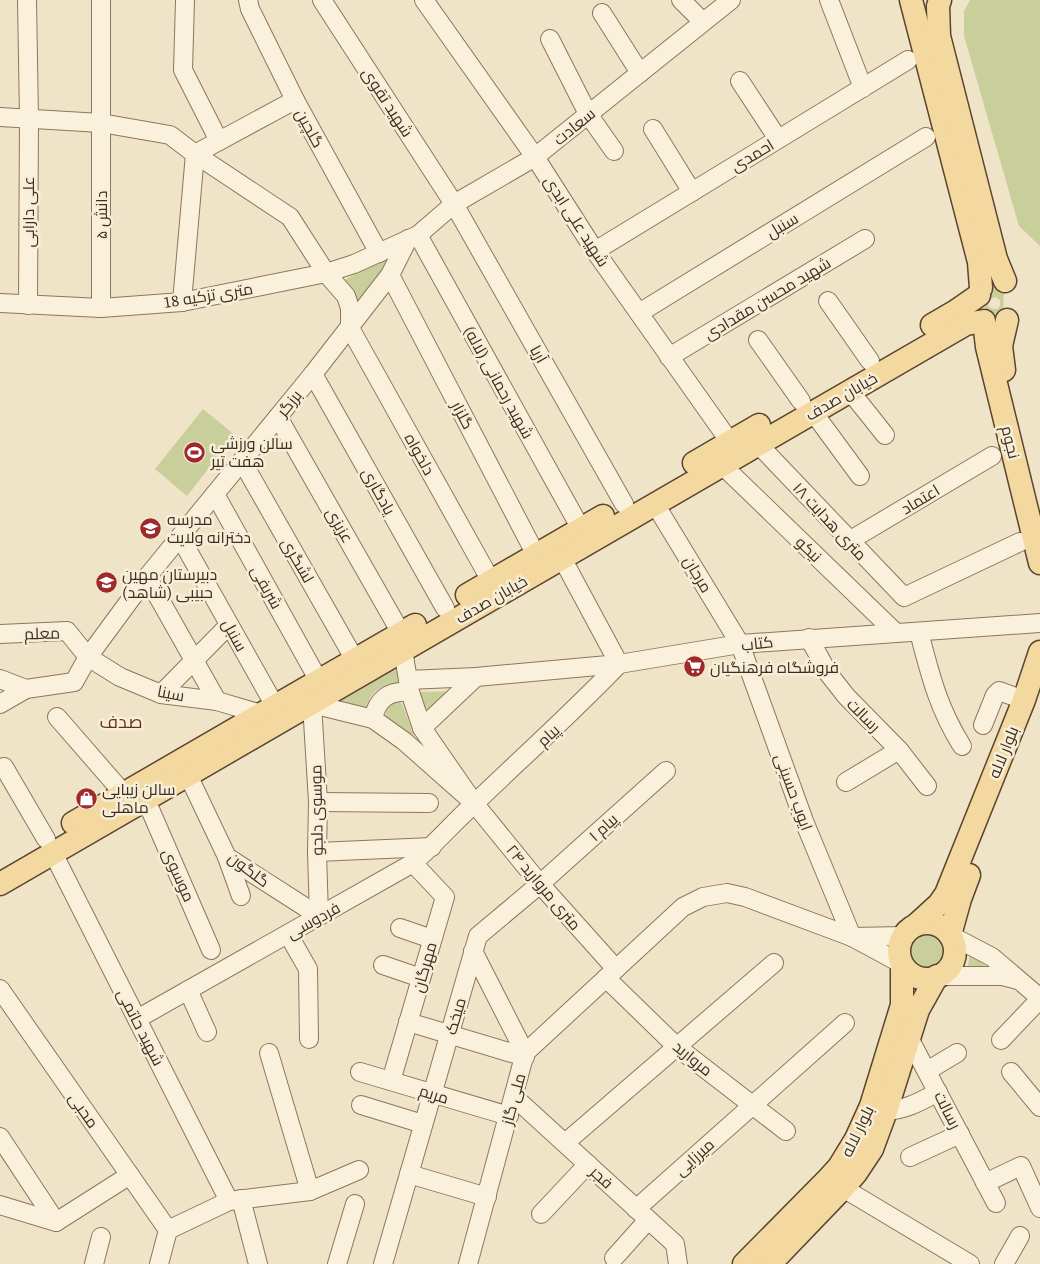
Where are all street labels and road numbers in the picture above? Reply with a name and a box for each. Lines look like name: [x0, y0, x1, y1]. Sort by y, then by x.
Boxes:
street label: شهید تقوی: [357, 63, 419, 141]
street label: سعادت: [548, 102, 600, 150]
street label: گلچین: [290, 105, 330, 152]
street label: احمدی: [726, 133, 778, 177]
street label: شهید علی ابدی: [539, 171, 615, 271]
street label: علی دارابی: [17, 176, 39, 248]
street label: دانش ۵: [90, 191, 112, 239]
street label: سنبل: [762, 207, 802, 243]
street label: شهید محسن مقدادی: [699, 251, 835, 345]
street label: 18 متری تزکیه: [162, 277, 254, 313]
street label: شهید رحمانی (لاله): [459, 321, 539, 443]
street label: آریا: [525, 341, 553, 368]
street label: خیابان صدف: [801, 367, 881, 425]
street label: برزگر: [271, 385, 307, 422]
street label: گلزار: [446, 396, 480, 433]
street label: نجوم: [995, 423, 1026, 461]
street label: دلخواه: [400, 429, 440, 479]
street label: یادگاری: [357, 463, 401, 519]
street label: ۱۸ متری هدایت: [788, 477, 872, 565]
street label: اعتماد: [896, 479, 944, 519]
street label: عزیزی: [321, 503, 359, 547]
street label: نیکو: [791, 531, 827, 567]
street label: لشگری: [276, 533, 320, 587]
street label: مرجان: [678, 551, 718, 597]
street label: شریفی: [246, 561, 288, 613]
street label: خیابان صدف: [451, 570, 531, 628]
street label: سنبل: [217, 615, 253, 655]
street label: معلم: [24, 621, 60, 646]
street label: کتاب: [740, 630, 774, 656]
street label: سینا: [155, 680, 187, 706]
street label: رسالت: [842, 693, 886, 737]
street label: پیام: [532, 718, 565, 752]
street label: بلوار لاله: [983, 723, 1023, 781]
street label: ایوب حسینی: [770, 750, 818, 834]
street label: موسوی دلجو: [304, 764, 328, 856]
street label: پیام ۱: [584, 808, 624, 847]
street label: ۲۴ متری مروارید: [502, 839, 586, 935]
street label: موسوی: [157, 845, 201, 905]
street label: گلگون: [224, 846, 274, 892]
street label: فردوسی: [282, 896, 344, 944]
street label: مهرگان: [406, 939, 442, 995]
street label: شهید حاتمی: [112, 985, 170, 1069]
street label: میخک: [439, 995, 471, 1037]
street label: مروارید: [669, 1035, 717, 1081]
street label: ملی گاز: [495, 1071, 530, 1128]
street label: مریم: [416, 1079, 452, 1110]
street label: رسالت: [929, 1087, 967, 1133]
street label: محبی: [64, 1088, 104, 1132]
street label: بلوار لاله: [835, 1102, 879, 1160]
street label: میرزایی: [669, 1133, 719, 1181]
street label: فجر: [585, 1160, 618, 1193]

